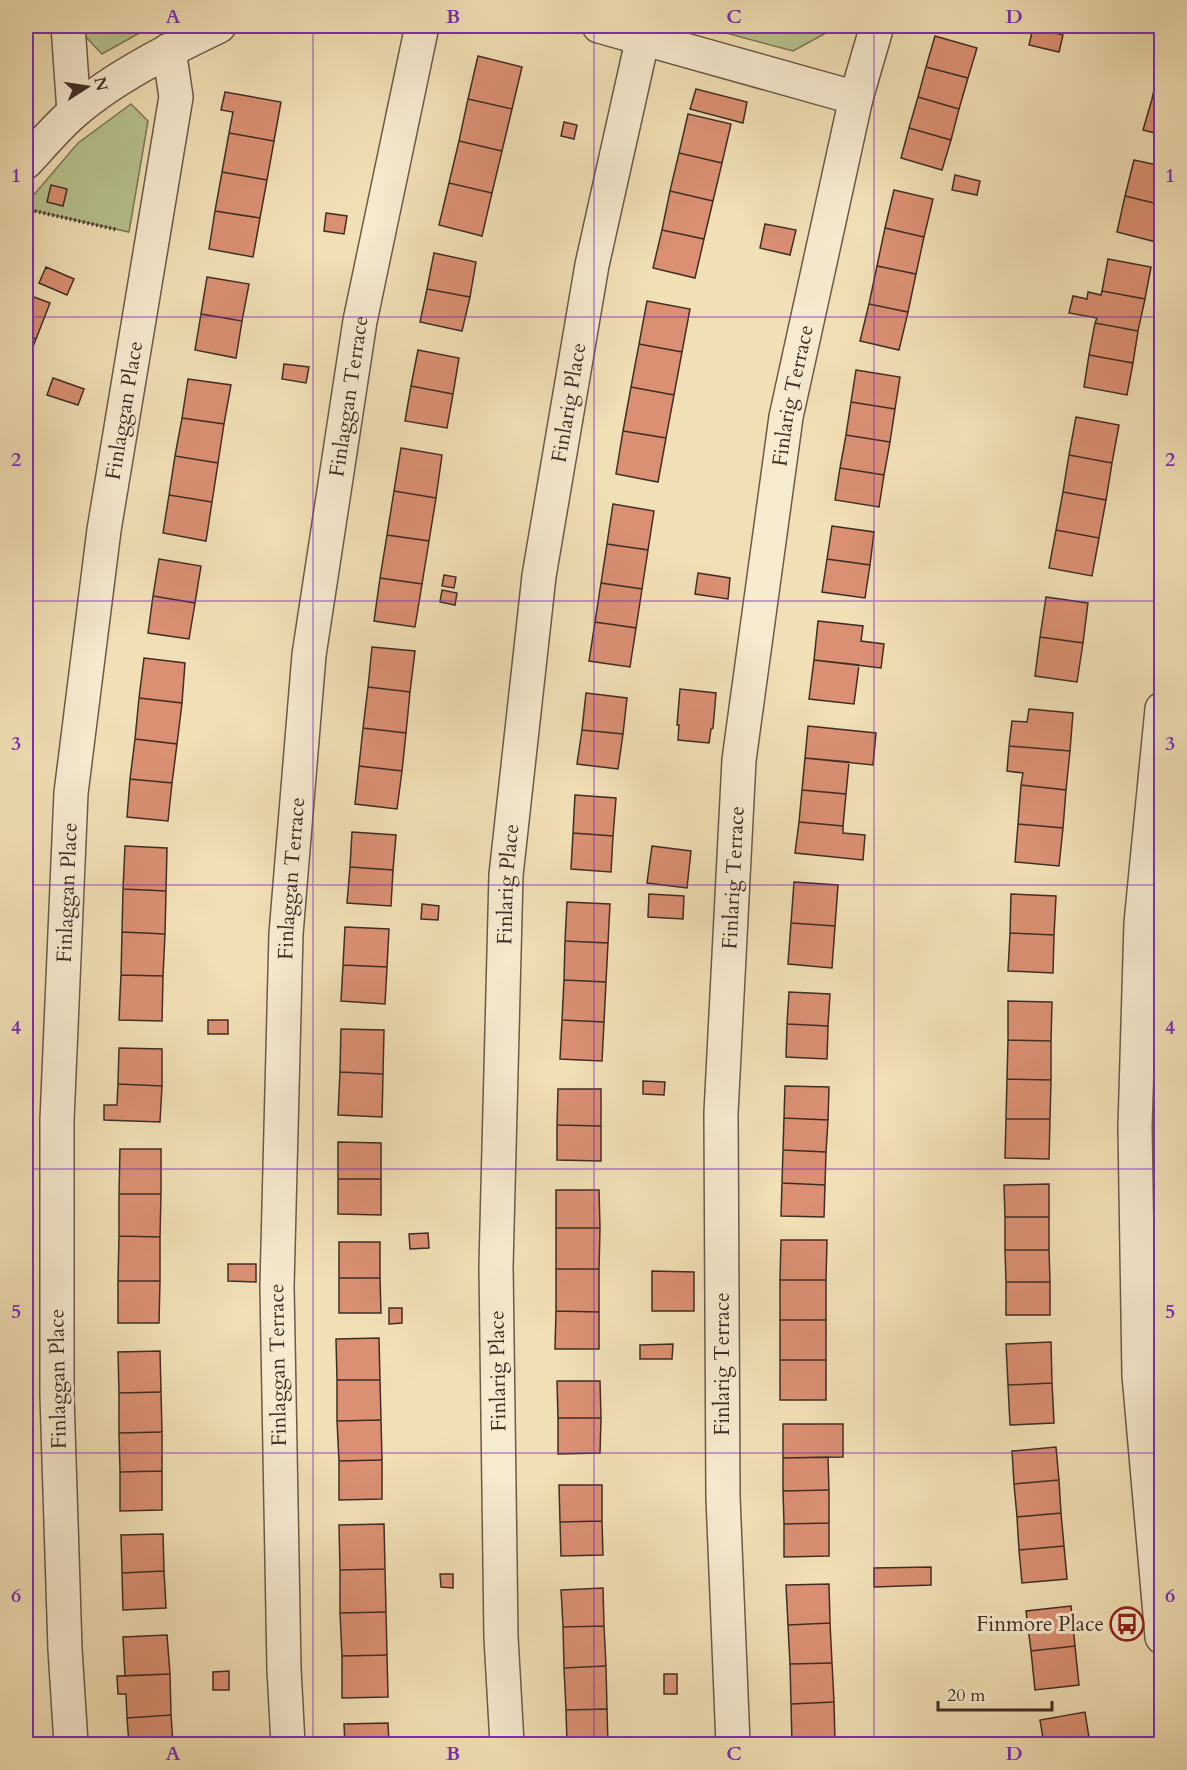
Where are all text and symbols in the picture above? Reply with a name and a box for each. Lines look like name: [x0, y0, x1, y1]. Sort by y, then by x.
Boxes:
text: A: [165, 3, 181, 30]
text: B: [446, 3, 460, 30]
text: C: [726, 3, 742, 30]
text: D: [1005, 3, 1023, 30]
north arrow: [57, 57, 117, 117]
text: N: [88, 75, 113, 93]
text: 1: [11, 162, 21, 189]
text: 1: [1165, 162, 1175, 189]
street label: Finlaggan Terrace: [322, 313, 375, 479]
street label: Finlarig Terrace: [765, 322, 820, 468]
street label: Finlaggan Place: [98, 339, 150, 482]
street label: Finlarig Place: [544, 340, 593, 465]
text: 2: [11, 446, 21, 473]
text: 2: [1165, 446, 1175, 473]
text: 3: [11, 730, 21, 757]
text: 3: [1165, 730, 1175, 757]
street label: Finlaggan Terrace: [271, 796, 312, 960]
street label: Finlarig Terrace: [715, 805, 751, 950]
street label: Finlaggan Place: [49, 822, 84, 963]
street label: Finlarig Place: [490, 822, 526, 945]
text: 4: [11, 1014, 21, 1041]
text: 4: [1165, 1014, 1175, 1041]
street label: Finlaggan Terrace: [262, 1283, 294, 1447]
street label: Finlarig Terrace: [708, 1292, 737, 1436]
text: 5: [11, 1298, 21, 1325]
text: 5: [1165, 1298, 1175, 1325]
street label: Finlaggan Place: [42, 1309, 74, 1449]
street label: Finlarig Place: [482, 1310, 514, 1432]
text: 6: [11, 1582, 21, 1609]
text: 6: [1165, 1582, 1175, 1609]
bus stop icon: Finmore Place: [1109, 1606, 1145, 1642]
place label: Finmore Place: [976, 1610, 1104, 1639]
scale bar: [938, 1674, 1052, 1712]
text: 20 m: [947, 1683, 986, 1708]
text: A: [165, 1740, 181, 1767]
text: B: [446, 1740, 460, 1767]
text: C: [726, 1740, 742, 1767]
text: D: [1005, 1740, 1023, 1767]

